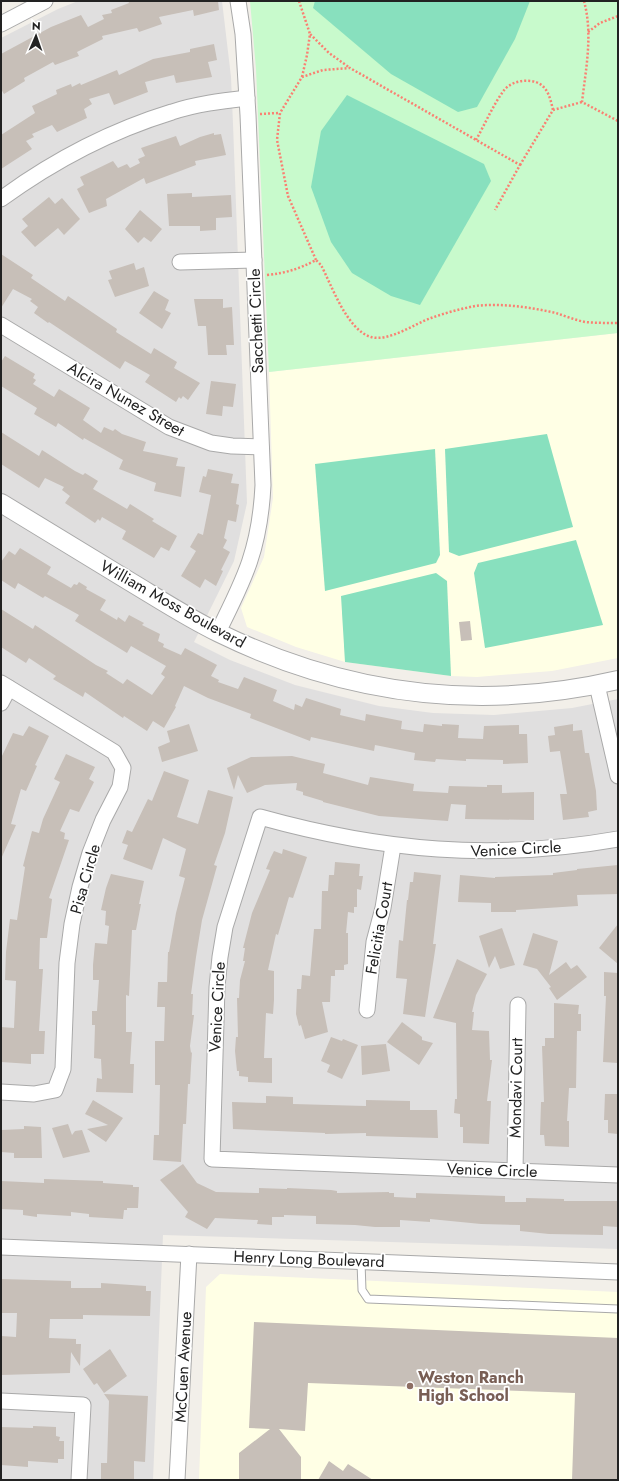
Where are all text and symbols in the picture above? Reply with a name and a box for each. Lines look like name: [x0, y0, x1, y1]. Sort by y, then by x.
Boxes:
north arrow: [16, 16, 56, 56]
text: N: [32, 18, 41, 34]
street label: Sacchetti Circle: [243, 268, 269, 374]
street label: Alcira Nunez Street: [63, 356, 189, 442]
street label: William Moss Boulevard: [96, 554, 250, 654]
street label: Venice Circle: [470, 835, 562, 863]
street label: Pisa Circle: [64, 841, 106, 917]
street label: Felicitia Court: [360, 880, 398, 976]
street label: Venice Circle: [203, 961, 231, 1053]
street label: Mondavi Court: [504, 1038, 528, 1138]
street label: Venice Circle: [446, 1157, 538, 1183]
street label: Henry Long Boulevard: [233, 1245, 385, 1273]
street label: McCuen Avenue: [169, 1311, 197, 1423]
place label: Weston Ranch High School: [418, 1366, 524, 1407]
marker: Weston Ranch High School: [405, 1381, 415, 1391]

